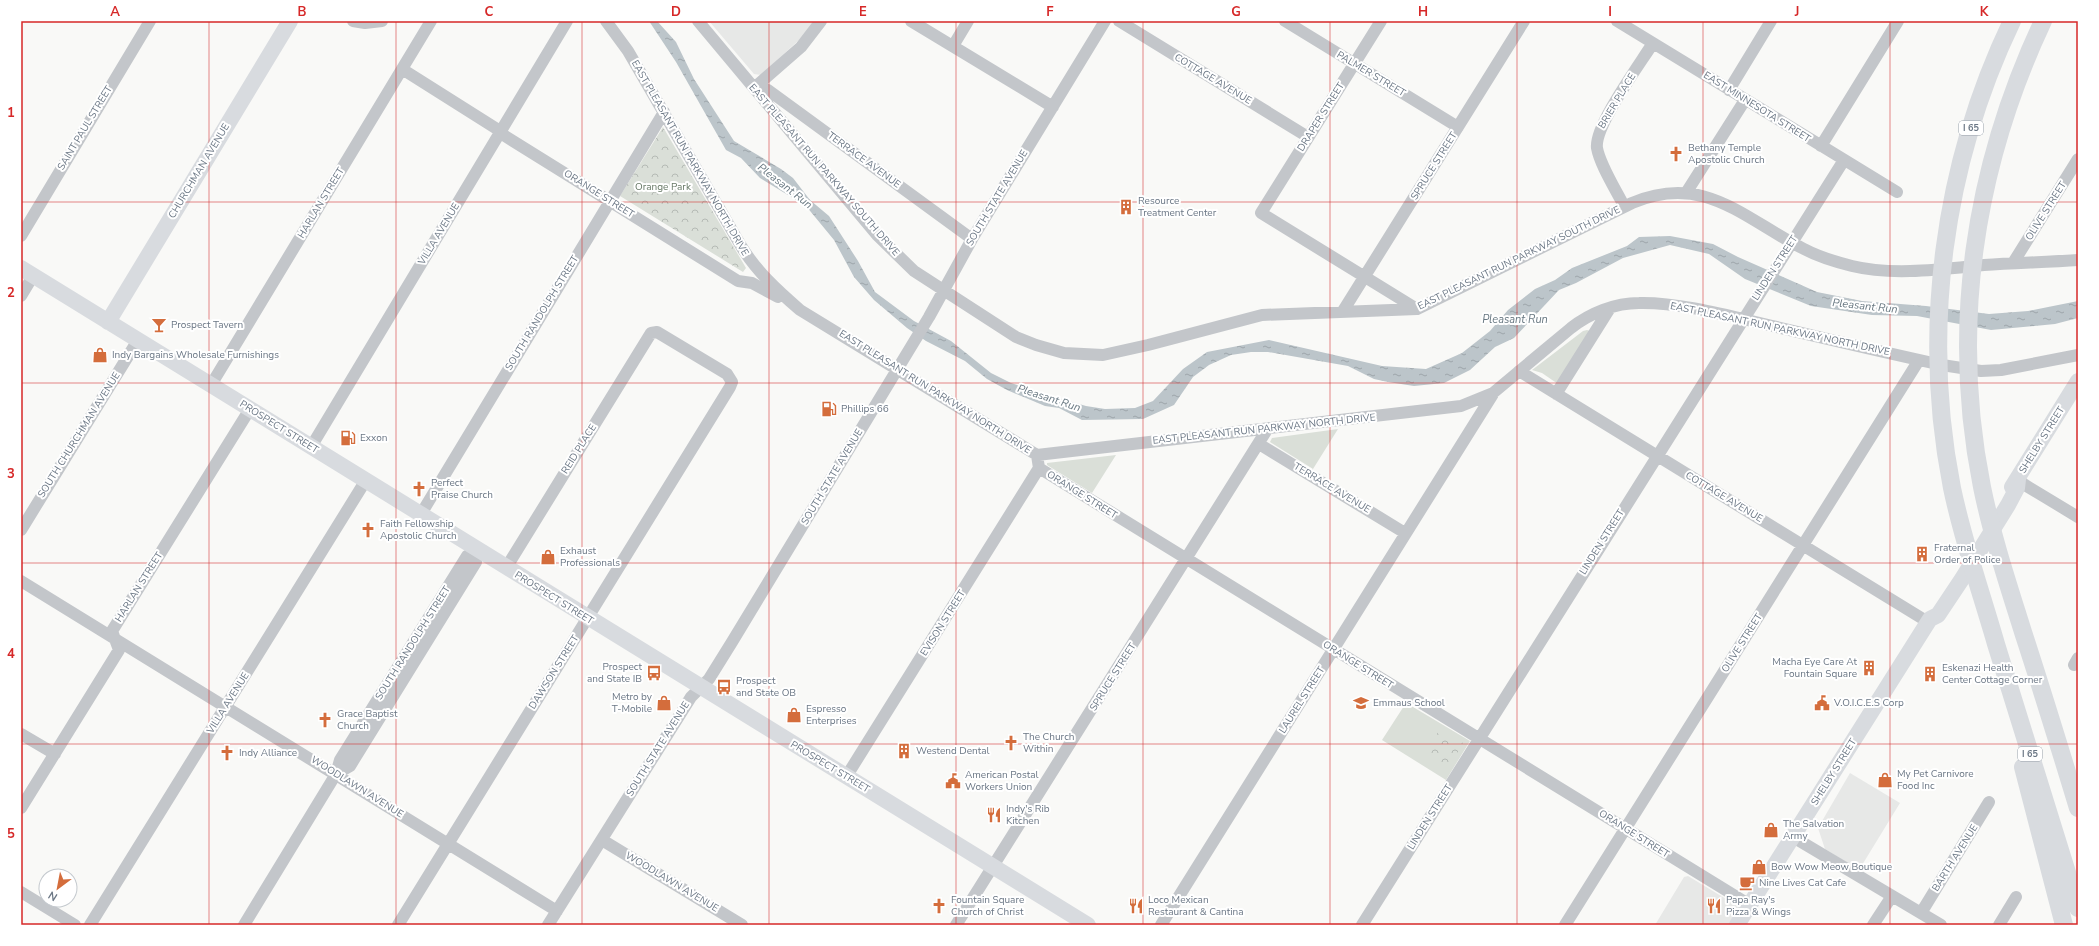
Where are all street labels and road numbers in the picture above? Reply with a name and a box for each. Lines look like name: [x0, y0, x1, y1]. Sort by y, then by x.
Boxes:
street label: PALMER STREET: [1334, 48, 1408, 100]
street label: COTTAGE AVENUE: [1172, 50, 1254, 108]
street label: EAST PLEASANT RUN PARKWAY NORTH DRIVE: [628, 57, 752, 259]
street label: EAST MINNESOTA STREET: [1701, 68, 1813, 146]
street label: BRIER PLACE: [1595, 71, 1639, 131]
street label: DRAPER STREET: [1294, 80, 1348, 154]
street label: EAST PLEASANT RUN PARKWAY SOUTH DRIVE: [745, 81, 903, 259]
street label: SAINT PAUL STREET: [54, 83, 116, 173]
street label: CHURCHMAN AVENUE: [165, 121, 233, 221]
road number: I 65: [1959, 121, 1983, 135]
street label: TERRACE AVENUE: [825, 129, 904, 191]
street label: SPRUCE STREET: [1407, 129, 1461, 203]
street label: SOUTH STATE AVENUE: [963, 147, 1031, 249]
street label: HARLAN STREET: [294, 165, 348, 241]
street label: ORANGE STREET: [561, 167, 637, 221]
street label: OLIVE STREET: [2022, 179, 2070, 243]
street label: VILLA AVENUE: [414, 200, 463, 268]
street label: EAST PLEASANT RUN PARKWAY SOUTH DRIVE: [1415, 203, 1623, 313]
street label: LINDEN STREET: [1749, 233, 1801, 303]
street label: SOUTH RANDOLPH STREET: [502, 253, 582, 373]
street label: EAST PLEASANT RUN PARKWAY NORTH DRIVE: [1669, 299, 1891, 359]
street label: EAST PLEASANT RUN PARKWAY NORTH DRIVE: [836, 327, 1034, 457]
street label: SOUTH CHURCHMAN AVENUE: [34, 369, 124, 500]
street label: PROSPECT STREET: [237, 397, 321, 457]
street label: SHELBY STREET: [2016, 404, 2068, 476]
street label: EAST PLEASANT RUN PARKWAY NORTH DRIVE: [1152, 410, 1376, 448]
street label: REID PLACE: [558, 421, 600, 477]
street label: SOUTH STATE AVENUE: [798, 426, 866, 528]
street label: TERRACE AVENUE: [1291, 459, 1373, 517]
street label: ORANGE STREET: [1044, 468, 1120, 522]
street label: COTTAGE AVENUE: [1683, 468, 1765, 526]
street label: LINDEN STREET: [1576, 507, 1628, 577]
street label: HARLAN STREET: [112, 549, 166, 625]
street label: PROSPECT STREET: [512, 568, 596, 628]
street label: SOUTH RANDOLPH STREET: [372, 583, 454, 703]
street label: EVISON STREET: [917, 587, 969, 659]
street label: OLIVE STREET: [1718, 611, 1766, 675]
street label: DAWSON STREET: [526, 632, 582, 712]
street label: ORANGE STREET: [1320, 638, 1396, 692]
street label: SPRUCE STREET: [1086, 640, 1140, 714]
street label: LAUREL STREET: [1276, 664, 1328, 736]
street label: VILLA AVENUE: [203, 669, 253, 737]
street label: SOUTH STATE AVENUE: [623, 699, 693, 799]
street label: SHELBY STREET: [1808, 736, 1860, 808]
street label: PROSPECT STREET: [788, 738, 872, 796]
road number: I 65: [2018, 747, 2042, 761]
street label: WOODLAWN AVENUE: [308, 753, 406, 821]
street label: LINDEN STREET: [1404, 782, 1456, 852]
street label: ORANGE STREET: [1596, 807, 1672, 861]
street label: BARTH AVENUE: [1929, 822, 1981, 894]
street label: WOODLAWN AVENUE: [623, 849, 721, 916]

